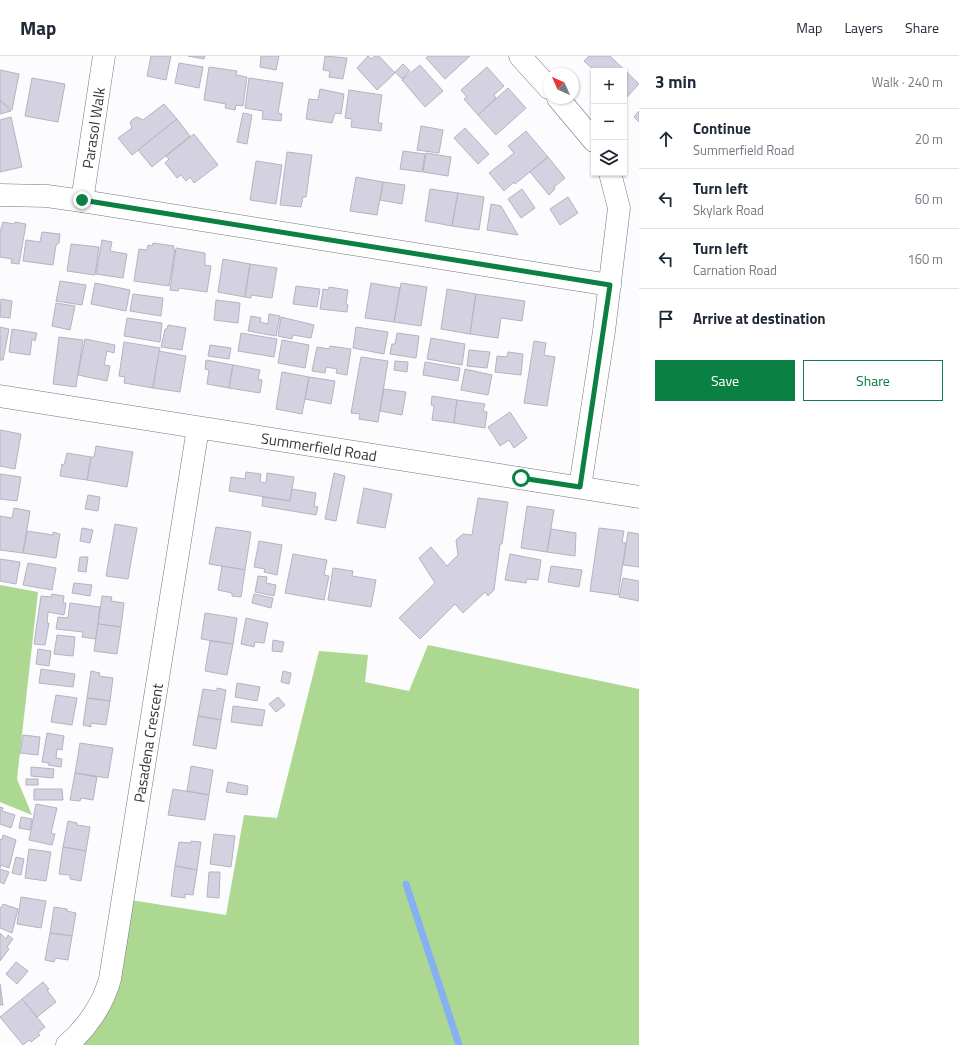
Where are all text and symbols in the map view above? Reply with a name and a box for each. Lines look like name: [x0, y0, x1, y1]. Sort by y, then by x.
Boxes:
text: Map: [20, 13, 56, 42]
text: Map: [796, 17, 822, 38]
text: Layers: [844, 17, 883, 38]
text: Share: [905, 17, 939, 38]
north arrow: [543, 68, 579, 104]
map controls: [591, 68, 627, 176]
button: +: [591, 68, 627, 104]
text: 3 min: [655, 69, 696, 95]
text: Walk · 240 m: [872, 72, 943, 92]
street label: Parasol Walk: [76, 86, 111, 170]
button: −: [591, 104, 627, 140]
text: Continue: [693, 117, 751, 140]
icon: ahead: [655, 128, 677, 150]
text: 20 m: [915, 129, 943, 149]
button: layers: [591, 140, 627, 176]
text: Summerfield Road: [693, 140, 794, 160]
text: Turn left: [693, 177, 748, 200]
icon: left: [655, 188, 677, 210]
text: 60 m: [915, 189, 943, 209]
route end: [73, 191, 91, 209]
text: Skylark Road: [693, 200, 764, 220]
text: Turn left: [693, 237, 748, 260]
icon: left: [655, 248, 677, 270]
text: 160 m: [907, 249, 943, 269]
text: Carnation Road: [693, 260, 777, 280]
text: Arrive at destination: [693, 307, 826, 330]
icon: arrive: [655, 308, 677, 330]
button: Save: [655, 360, 795, 401]
button: Share: [803, 360, 943, 401]
street label: Summerfield Road: [259, 426, 379, 467]
route start: [512, 469, 530, 487]
street label: Pasadena Crescent: [127, 681, 169, 804]

